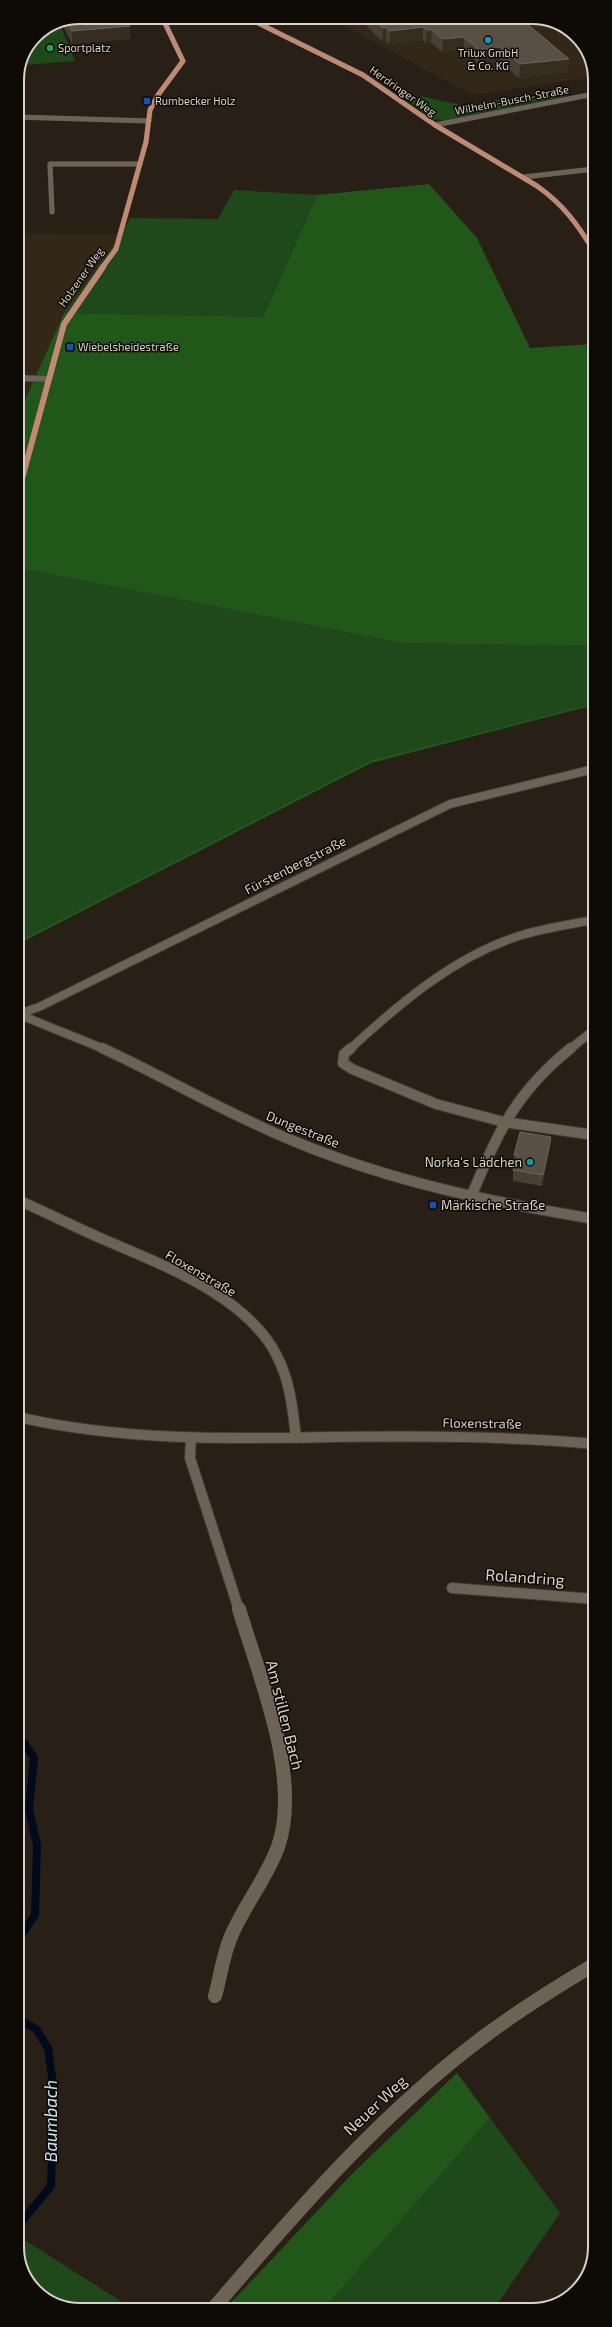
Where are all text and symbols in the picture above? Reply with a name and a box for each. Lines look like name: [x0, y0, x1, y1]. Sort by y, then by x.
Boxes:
marker: Trilux GmbH & Co. KG: [483, 35, 493, 45]
place label: Sportplatz: [58, 41, 111, 54]
marker: Sportplatz: [45, 43, 55, 53]
place label: Trilux GmbH & Co. KG: [458, 46, 518, 72]
street label: Herdringer Weg: [368, 63, 439, 118]
street label: Wilhelm-Busch-Straße: [454, 82, 570, 117]
place label: Rumbecker Holz: [155, 94, 236, 107]
marker: Rumbecker Holz: [142, 96, 152, 106]
street label: Holzener Weg: [55, 245, 106, 309]
place label: Wiebelsheidestraße: [78, 340, 179, 353]
marker: Wiebelsheidestraße: [65, 342, 75, 352]
street label: Fürstenbergstraße: [241, 832, 349, 898]
street label: Dungestraße: [264, 1107, 342, 1151]
place label: Norka's Lädchen: [425, 1154, 522, 1170]
marker: Norka's Lädchen: [525, 1157, 535, 1167]
place label: Märkische Straße: [441, 1197, 545, 1213]
marker: Märkische Straße: [428, 1200, 438, 1210]
street label: Floxenstraße: [163, 1246, 239, 1300]
street label: Floxenstraße: [442, 1414, 522, 1432]
street label: Rolandring: [485, 1564, 565, 1589]
street label: Am stillen Bach: [263, 1658, 308, 1772]
street label: Neuer Weg: [339, 2071, 410, 2139]
water label: Baumbach: [40, 2080, 60, 2162]

